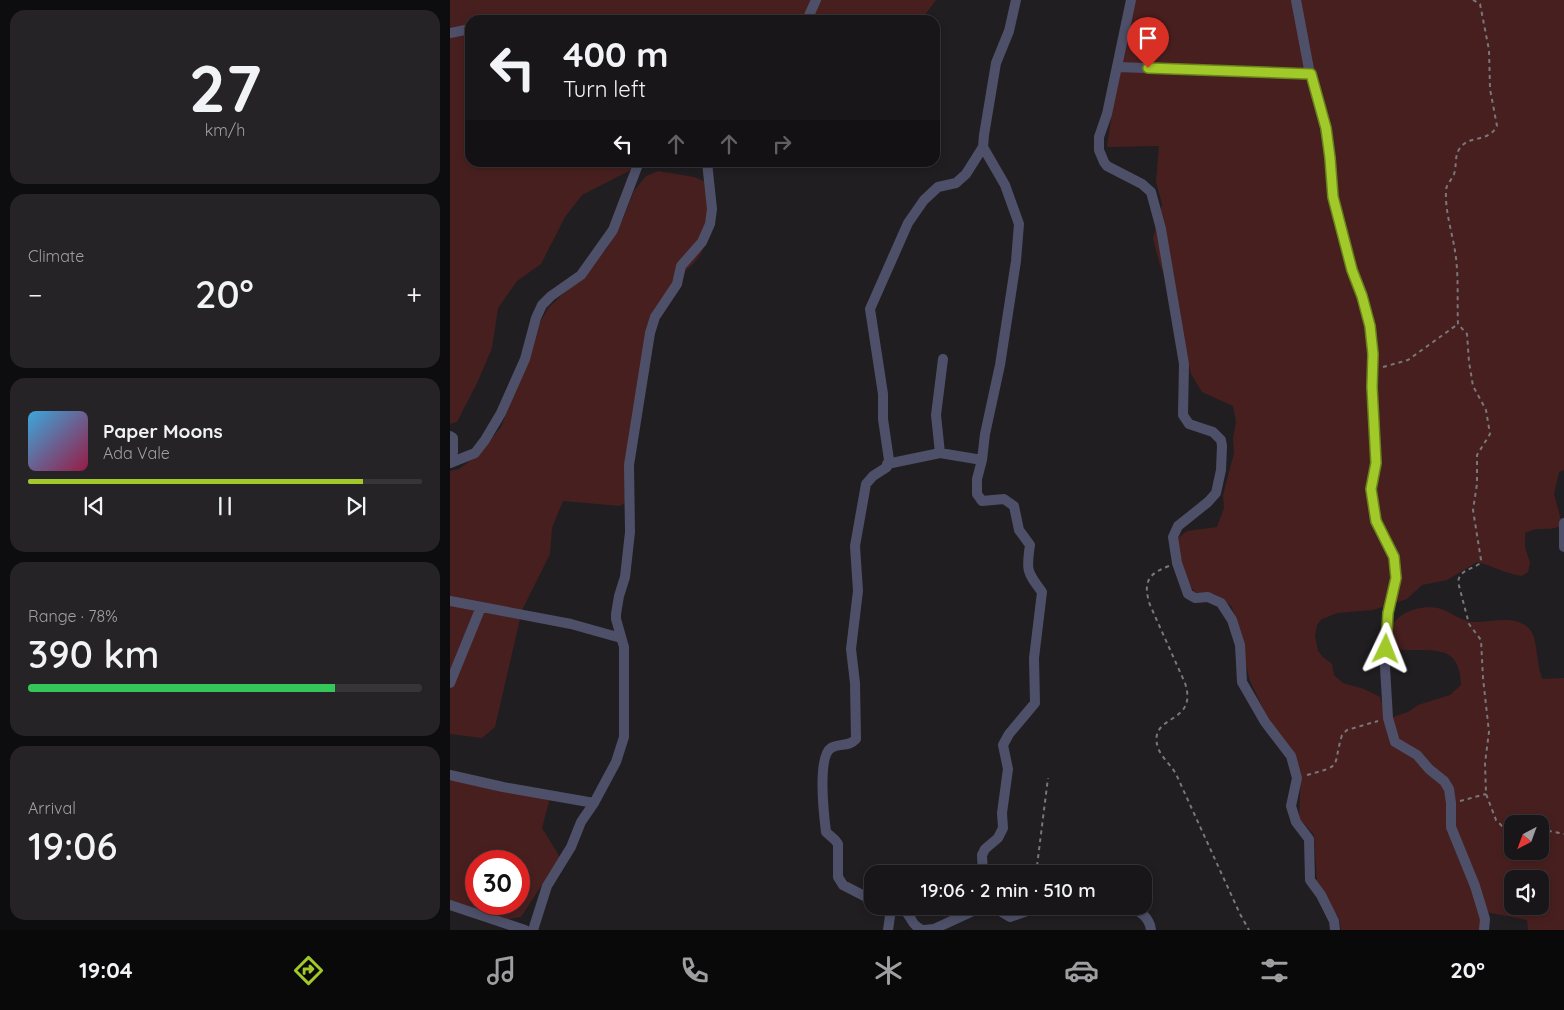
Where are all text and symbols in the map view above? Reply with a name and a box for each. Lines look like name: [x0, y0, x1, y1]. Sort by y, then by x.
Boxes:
pin: [1127, 17, 1169, 68]
icon: arrive: [1134, 24, 1162, 52]
text: 400 m: [563, 32, 669, 76]
icon: left: [480, 35, 545, 100]
text: 27: [189, 47, 261, 128]
text: Turn left: [563, 75, 646, 103]
text: km/h: [205, 120, 245, 140]
icon: left: [609, 130, 637, 158]
icon: ahead: [662, 130, 690, 158]
icon: ahead: [715, 130, 743, 158]
icon: right: [768, 130, 796, 158]
text: Climate: [28, 246, 84, 266]
text: 20°: [195, 270, 254, 318]
text: −: [28, 277, 43, 312]
text: +: [406, 277, 422, 312]
text: Paper Moons: [103, 419, 223, 443]
text: Ada Vale: [103, 443, 170, 463]
icon: previous: [80, 492, 108, 520]
icon: pause: [211, 492, 239, 520]
icon: next: [342, 492, 370, 520]
text: Range · 78%: [28, 606, 118, 626]
position arrow: [1359, 622, 1411, 674]
text: 390 km: [28, 630, 160, 678]
text: Arrival: [28, 798, 76, 818]
north arrow: [1504, 815, 1549, 860]
map controls: [1504, 815, 1549, 915]
text: 19:06: [28, 822, 117, 870]
speed limit sign: 30: [465, 850, 530, 915]
button: sound: [1504, 870, 1549, 915]
text: 19:06 · 2 min · 510 m: [920, 878, 1096, 902]
icon: directions: [291, 953, 326, 988]
icon: music: [484, 953, 519, 988]
icon: phone: [677, 953, 712, 988]
icon: climate: [871, 953, 906, 988]
icon: car: [1064, 953, 1099, 988]
icon: filters: [1257, 953, 1292, 988]
text: 19:04: [79, 956, 133, 984]
text: 20°: [1450, 956, 1485, 984]

